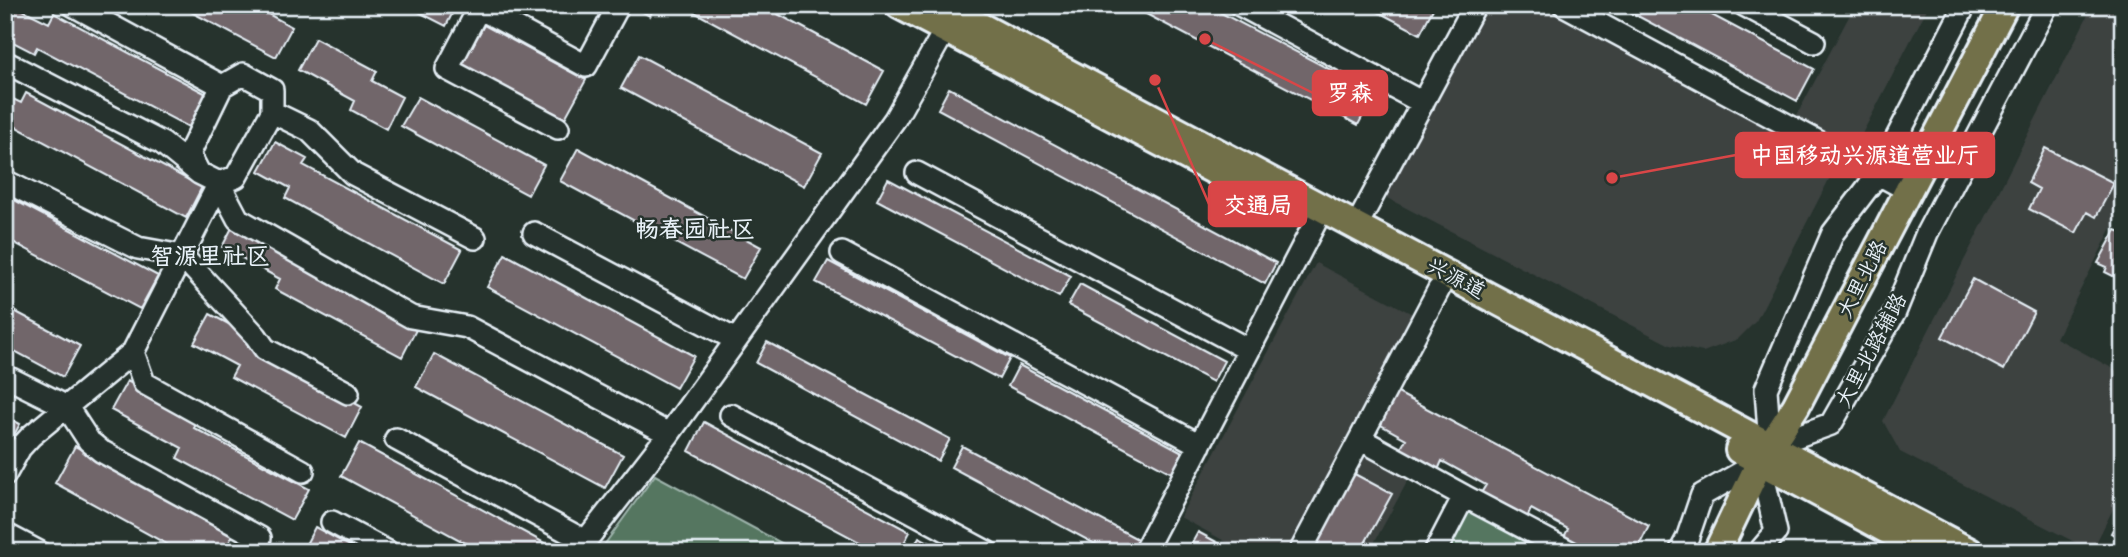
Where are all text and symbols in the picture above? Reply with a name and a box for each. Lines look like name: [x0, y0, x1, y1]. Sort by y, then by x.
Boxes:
callout: 罗森: [1313, 71, 1387, 115]
text: 罗森: [1327, 80, 1373, 108]
callout: 中国移动兴源道营业厅: [1736, 133, 1994, 177]
text: 中国移动兴源道营业厅: [1750, 142, 1980, 170]
callout: 交通局: [1209, 182, 1306, 226]
text: 交通局: [1224, 192, 1293, 220]
district label: 畅春园社区: [635, 215, 755, 244]
street label: 大里北路: [1832, 236, 1893, 322]
district label: 智源里社区: [150, 242, 270, 271]
street label: 兴源道: [1422, 253, 1489, 304]
street label: 大里北路辅路: [1831, 289, 1912, 412]

